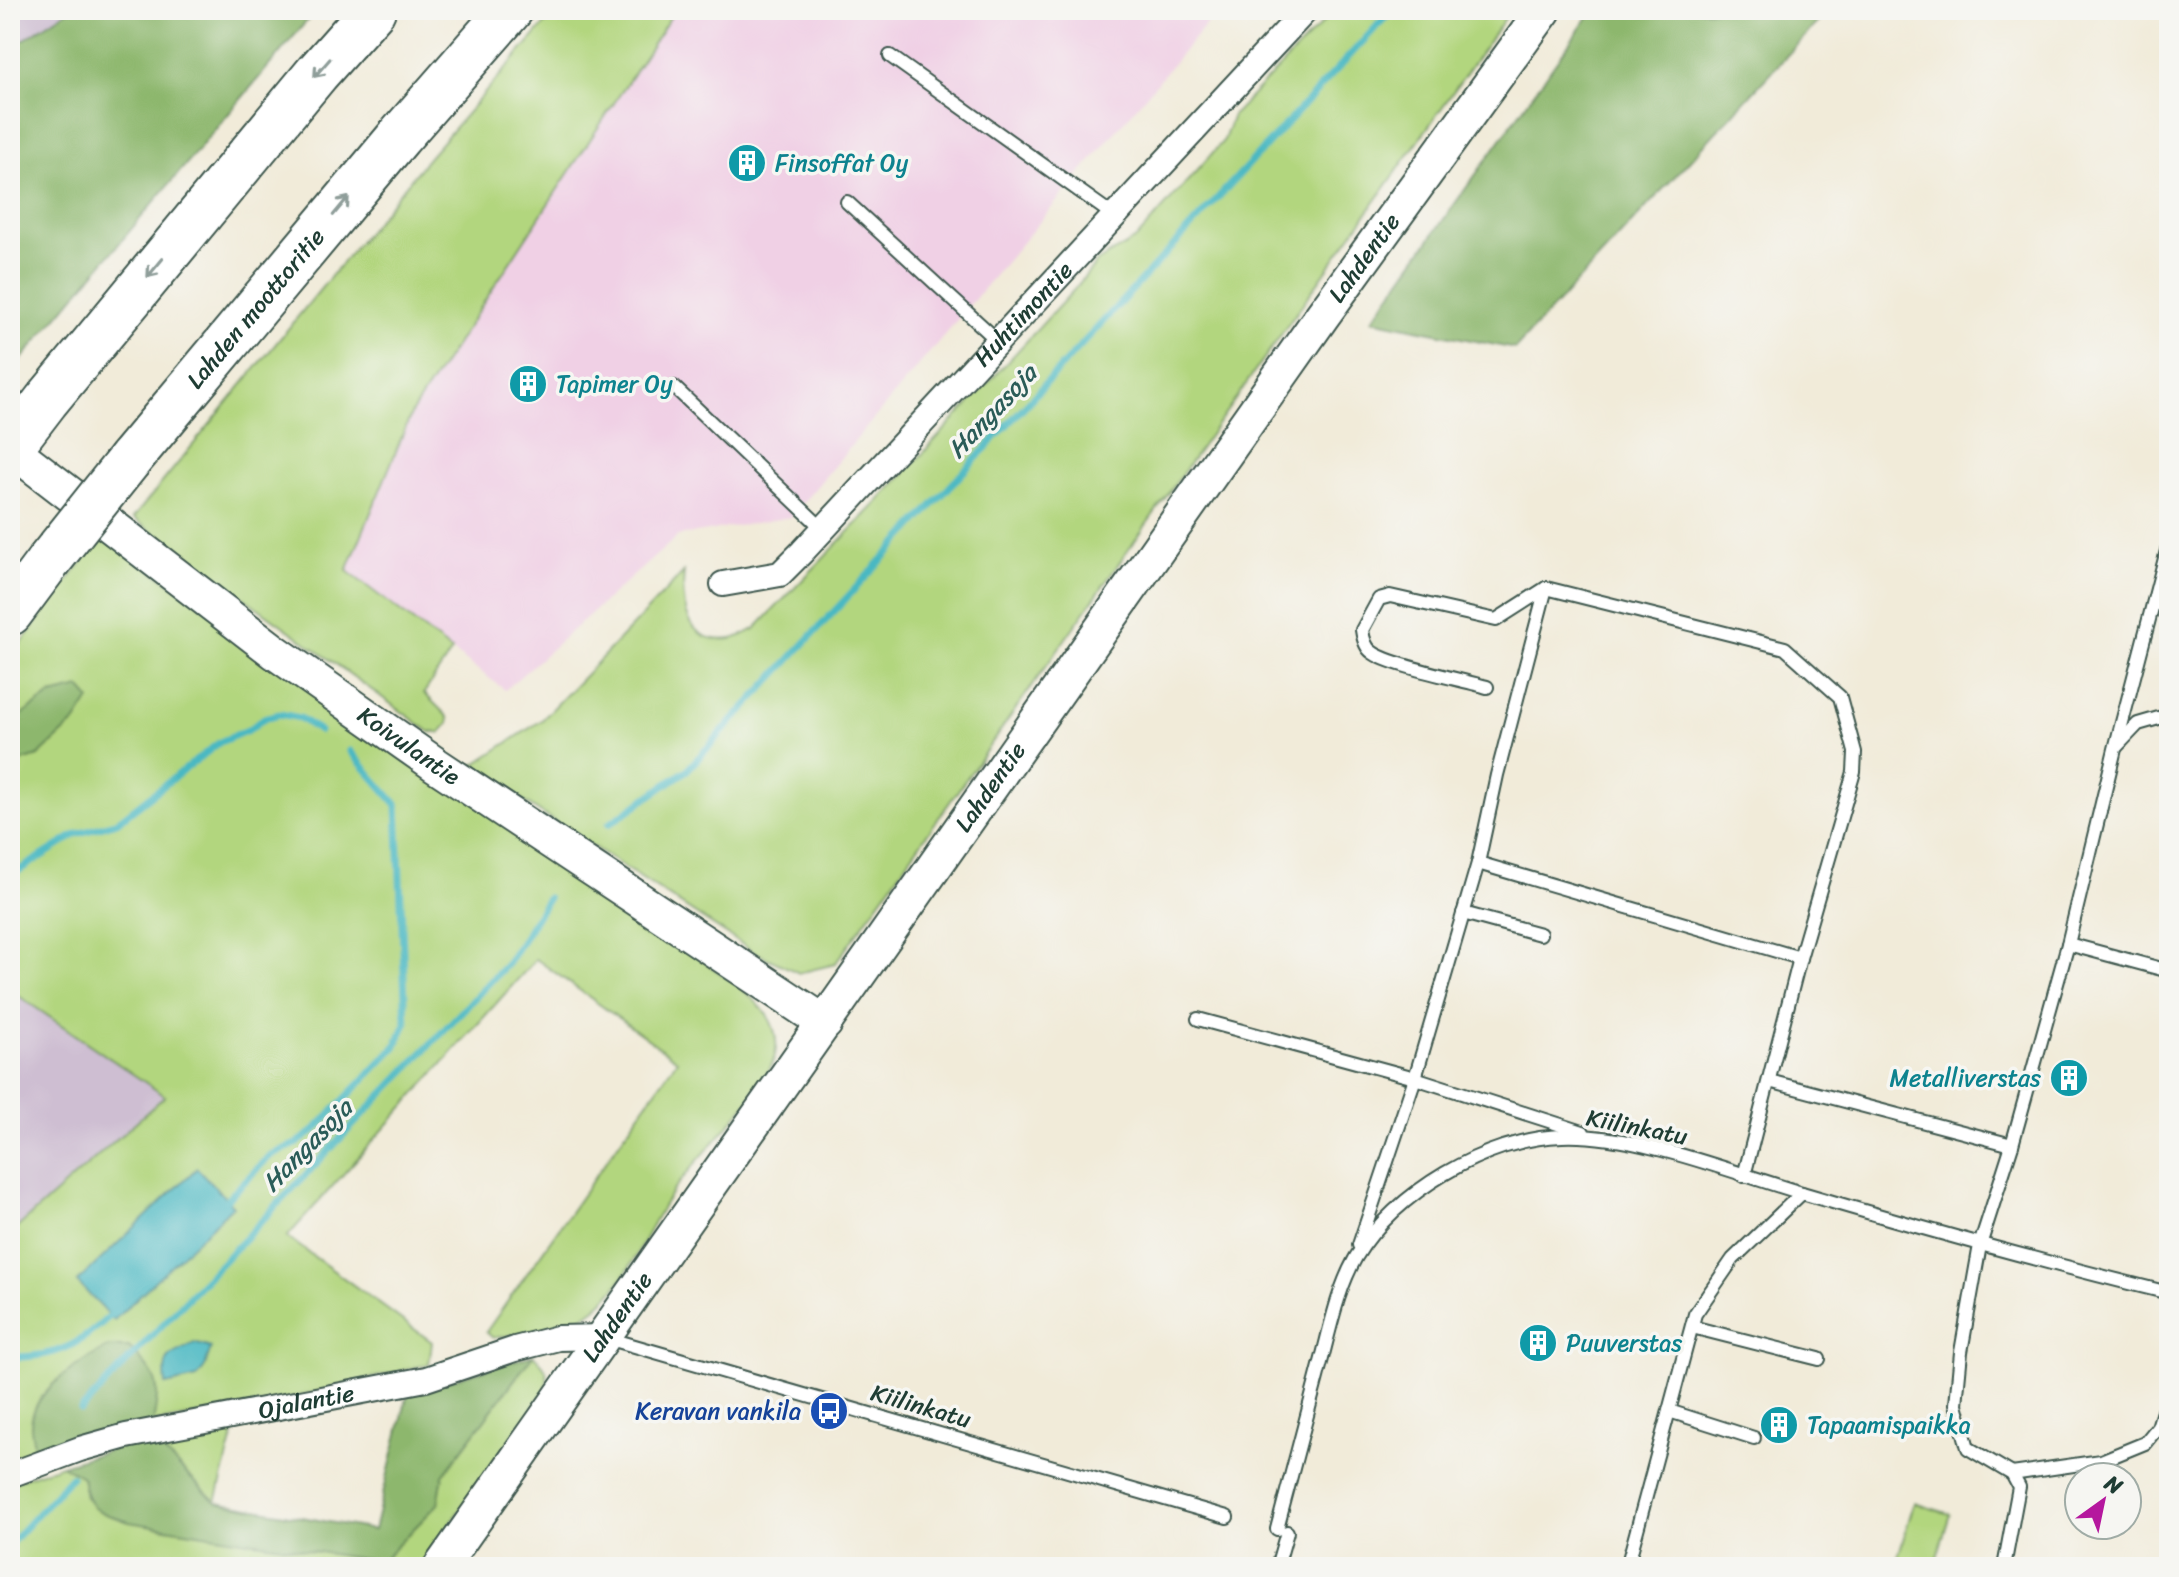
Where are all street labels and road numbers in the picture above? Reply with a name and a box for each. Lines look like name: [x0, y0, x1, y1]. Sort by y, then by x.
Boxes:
street label: Lahdentie: [1317, 204, 1412, 312]
street label: Lahden moottoritie: [176, 218, 336, 399]
street label: Huhtimontie: [963, 251, 1084, 377]
street label: Koivulantie: [348, 695, 470, 797]
street label: Lahdentie: [943, 733, 1037, 841]
street label: Kiilinkatu: [1583, 1097, 1691, 1157]
street label: Lahdentie: [570, 1263, 664, 1371]
street label: Ojalantie: [255, 1372, 358, 1431]
street label: Kiilinkatu: [866, 1372, 976, 1440]

